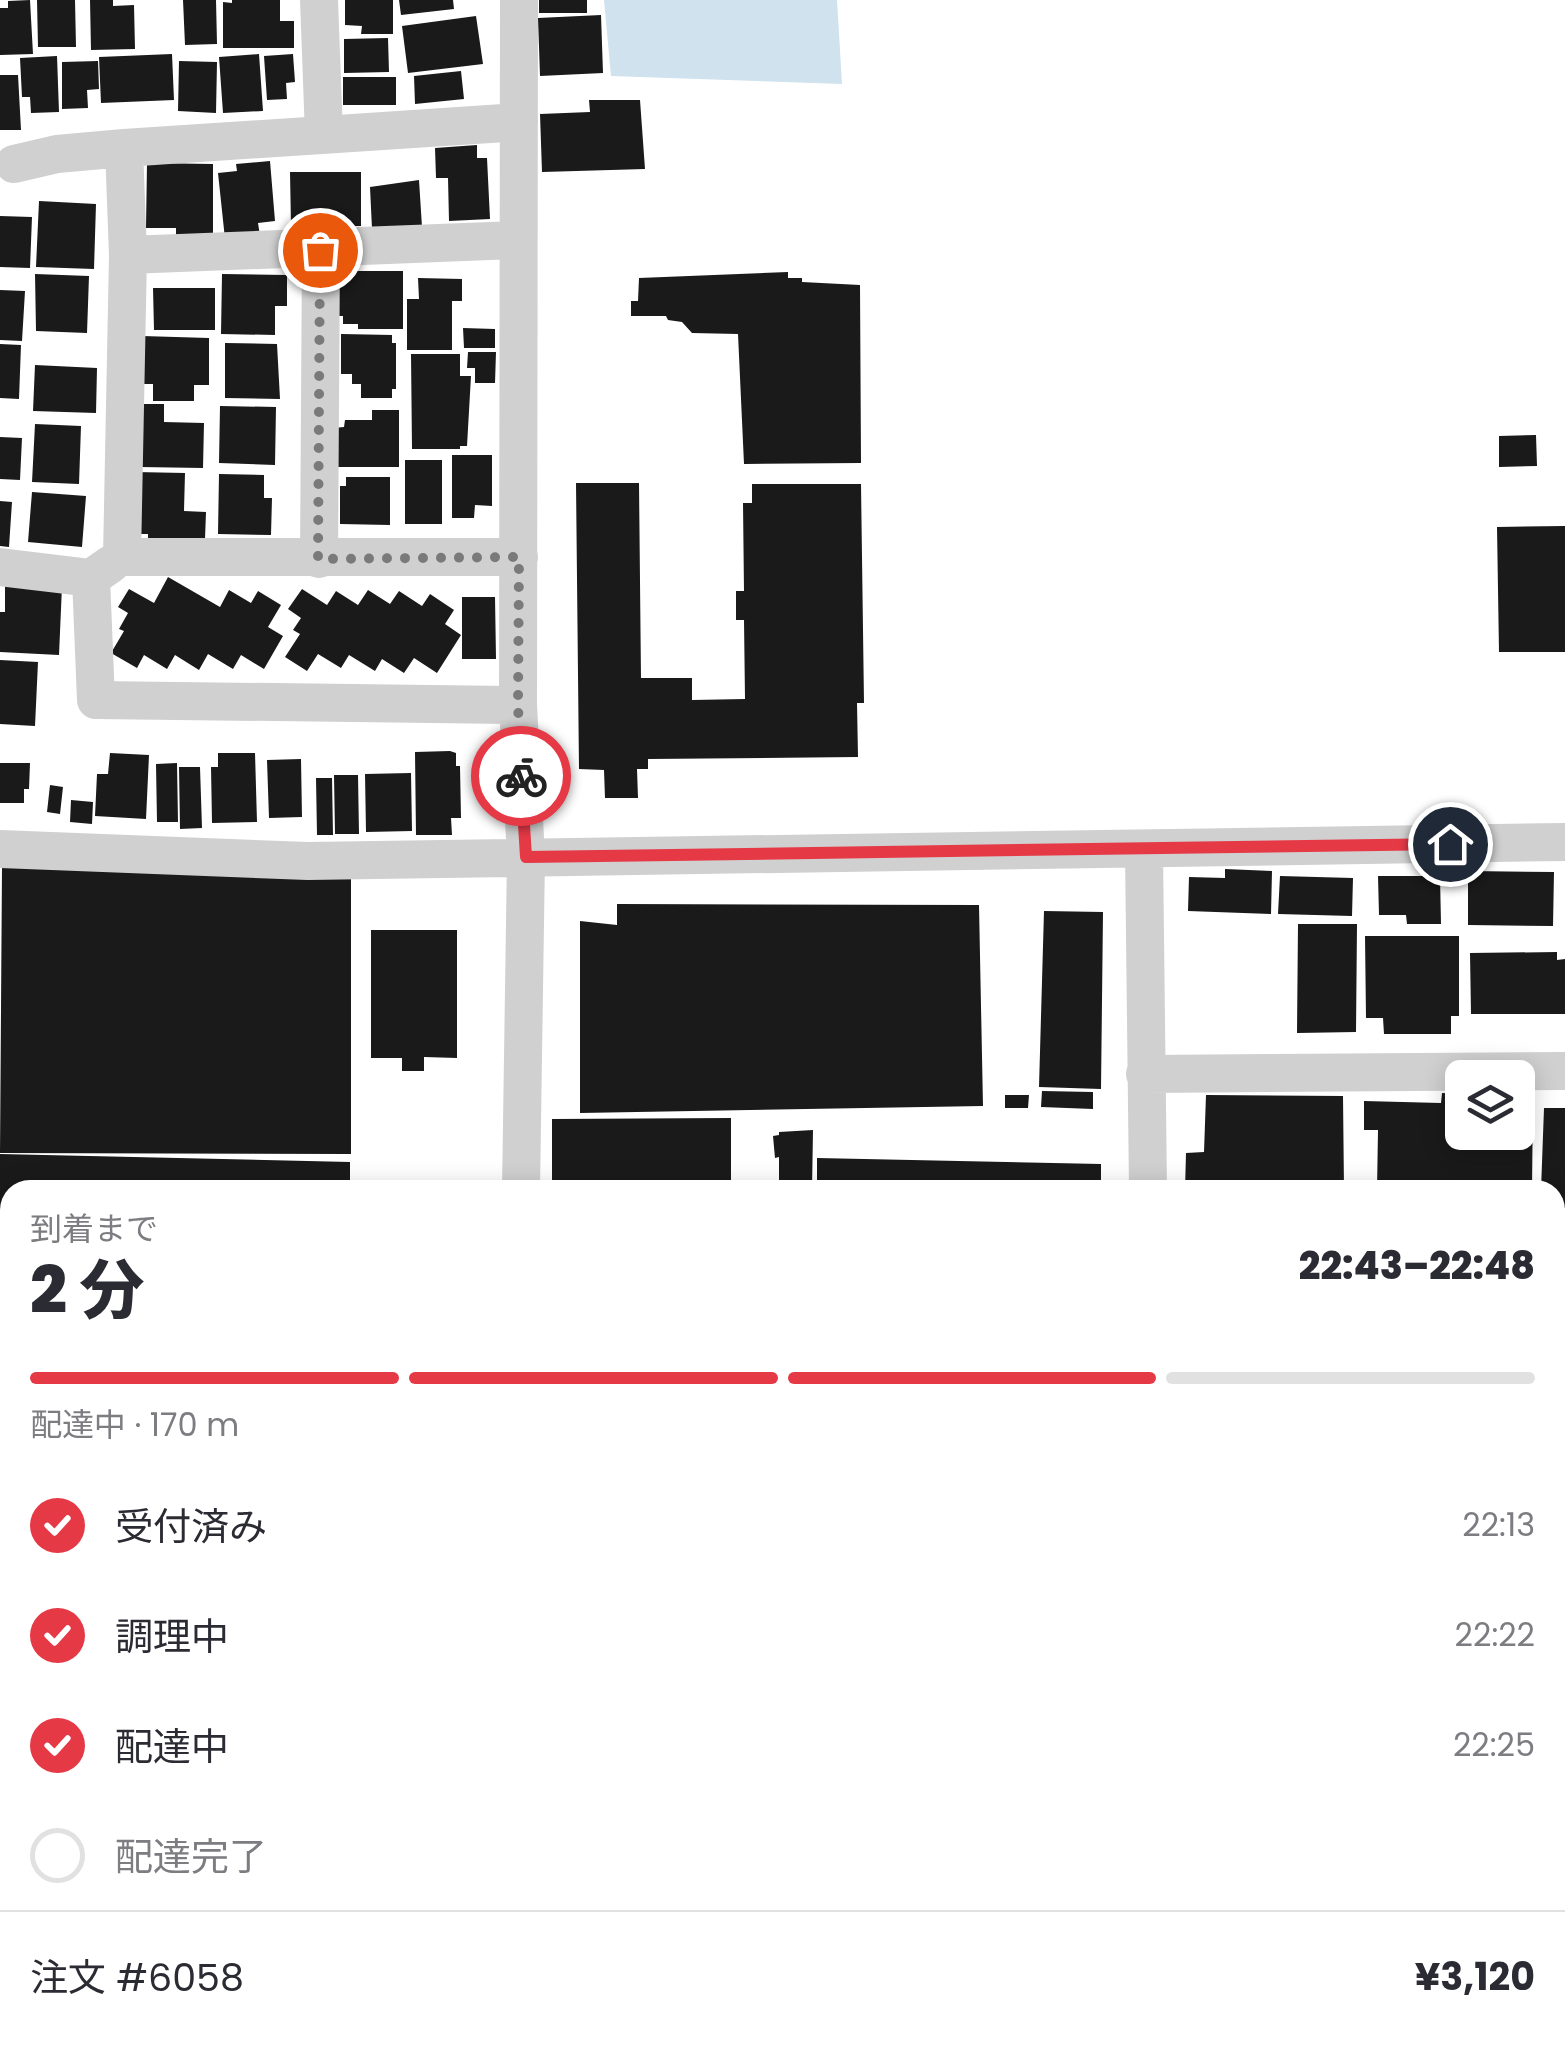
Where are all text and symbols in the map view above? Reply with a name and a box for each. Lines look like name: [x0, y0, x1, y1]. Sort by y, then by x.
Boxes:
pin: [278, 208, 363, 293]
icon: bag: [293, 223, 348, 278]
courier: [471, 726, 571, 826]
icon: bike: [494, 749, 549, 804]
pin: [1408, 802, 1493, 887]
icon: home: [1423, 817, 1478, 872]
map controls: [1445, 1060, 1535, 1150]
button: layers: [1445, 1060, 1535, 1150]
text: 到着まで: [30, 1206, 158, 1251]
text: 22:43–22:48: [1299, 1239, 1535, 1292]
text: 2 分: [30, 1245, 144, 1336]
text: 配達中 · 170 m: [30, 1402, 239, 1447]
icon: check: [30, 1498, 85, 1553]
text: 受付済み: [115, 1500, 267, 1553]
text: 22:13: [1462, 1502, 1535, 1547]
icon: check: [30, 1608, 85, 1663]
text: 調理中: [115, 1610, 229, 1663]
text: 22:22: [1455, 1612, 1535, 1657]
icon: check: [30, 1718, 85, 1773]
text: 配達中: [115, 1720, 229, 1773]
text: 22:25: [1453, 1722, 1535, 1767]
text: 配達完了: [115, 1830, 267, 1883]
text: ¥3,120: [1415, 1950, 1535, 2003]
text: 注文 #6058: [30, 1951, 244, 2004]

